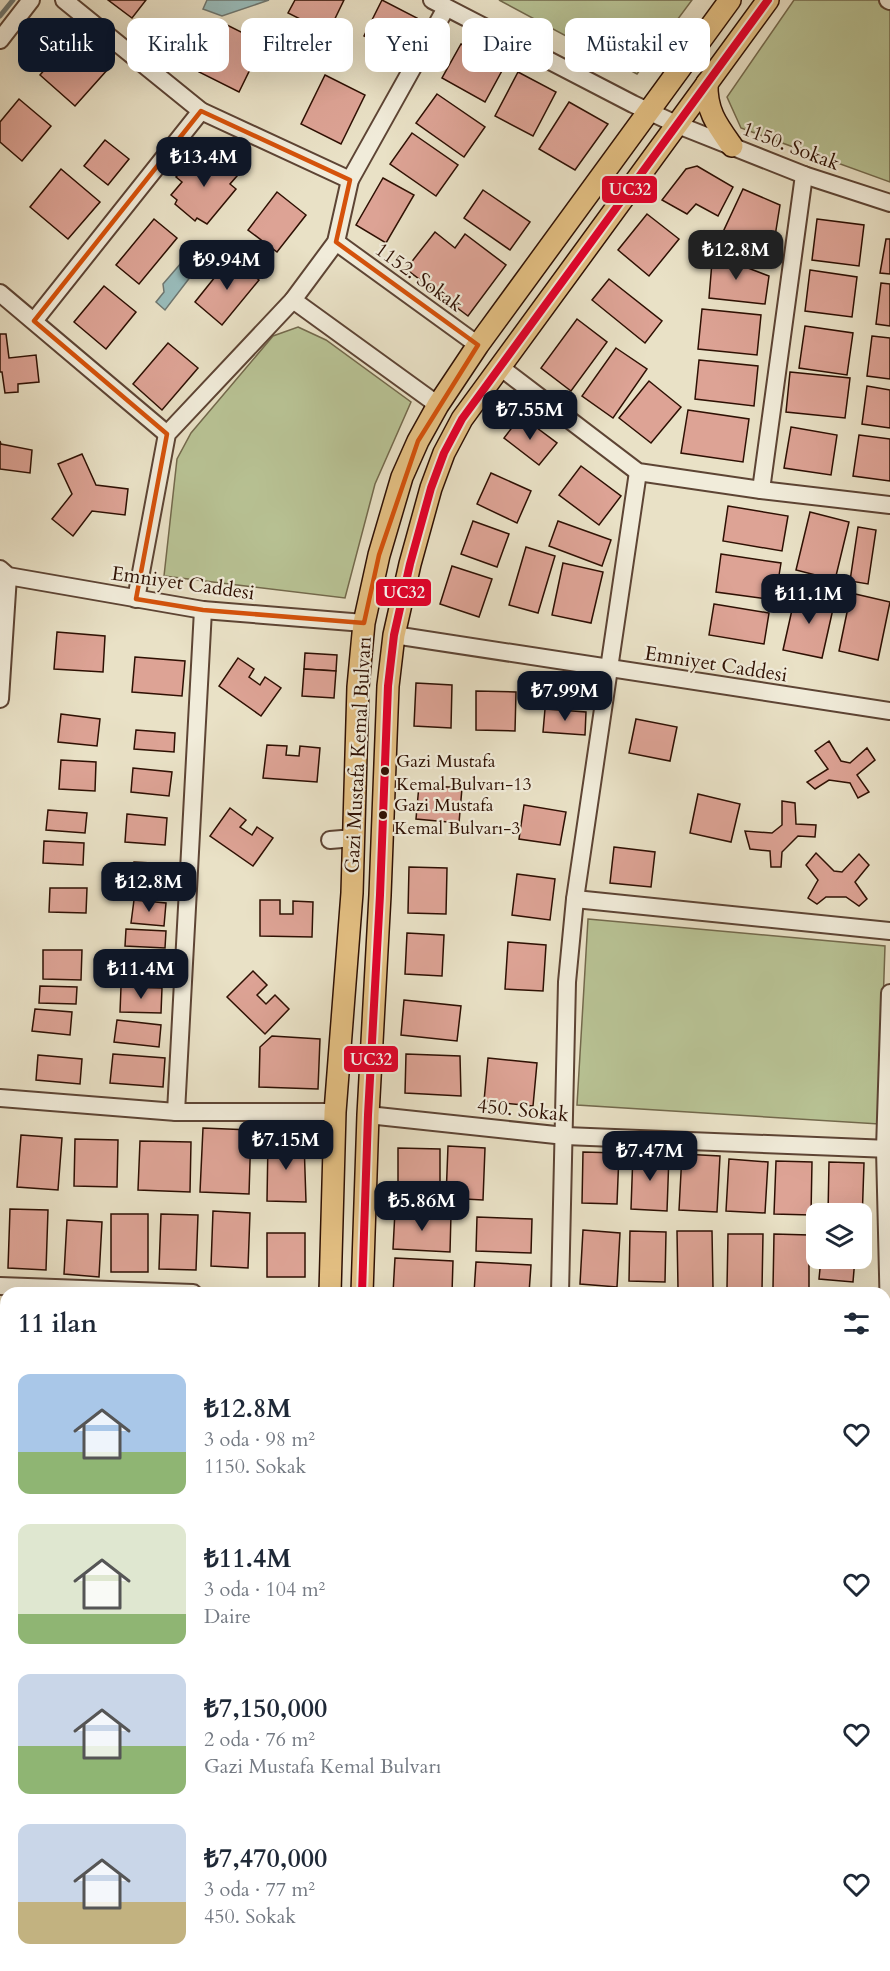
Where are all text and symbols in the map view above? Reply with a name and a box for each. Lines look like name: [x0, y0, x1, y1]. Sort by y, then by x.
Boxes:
chip: Satılık: [18, 18, 115, 72]
chip: Kiralık: [127, 18, 229, 72]
chip: Filtreler: [241, 18, 353, 72]
chip: Yeni: [365, 18, 450, 72]
chip: Daire: [462, 18, 553, 72]
chip: Müstakil ev: [565, 18, 710, 72]
street label: 1150. Sokak: [738, 115, 844, 177]
pin: ₺13.4M: [155, 137, 253, 188]
text: ₺13.4M: [170, 143, 238, 170]
line badge: UC32: [601, 175, 658, 204]
text: UC32: [609, 179, 651, 201]
pin: ₺12.8M: [687, 230, 785, 281]
street label: 1152. Sokak: [370, 236, 469, 318]
text: ₺12.8M: [702, 236, 770, 263]
pin: ₺9.94M: [178, 240, 276, 291]
text: ₺9.94M: [193, 246, 261, 273]
pin: ₺7.55M: [481, 390, 579, 441]
text: ₺7.55M: [496, 396, 564, 423]
street label: Emniyet Caddesi: [110, 560, 257, 606]
pin: ₺11.1M: [760, 574, 858, 625]
line badge: UC32: [375, 578, 432, 607]
text: ₺11.1M: [775, 580, 843, 607]
text: UC32: [383, 582, 425, 604]
street label: Gazi Mustafa Kemal Bulvarı: [338, 635, 378, 874]
street label: Emniyet Caddesi: [643, 639, 790, 689]
pin: ₺7.99M: [516, 671, 614, 722]
text: ₺7.99M: [531, 677, 599, 704]
place label: Gazi Mustafa Kemal Bulvarı-13: [396, 749, 532, 797]
marker: Gazi Mustafa Kemal Bulvarı-13: [379, 765, 391, 777]
place label: Gazi Mustafa Kemal Bulvarı-3: [394, 793, 520, 841]
marker: Gazi Mustafa Kemal Bulvarı-3: [377, 809, 389, 821]
pin: ₺12.8M: [100, 862, 198, 913]
text: ₺12.8M: [115, 868, 183, 895]
pin: ₺11.4M: [92, 949, 190, 1000]
text: ₺11.4M: [107, 955, 175, 982]
line badge: UC32: [343, 1045, 399, 1073]
text: UC32: [350, 1049, 392, 1071]
street label: 450. Sokak: [476, 1092, 570, 1128]
pin: ₺7.15M: [237, 1120, 335, 1171]
text: ₺7.15M: [252, 1126, 320, 1153]
pin: ₺7.47M: [601, 1131, 699, 1182]
text: ₺7.47M: [616, 1137, 684, 1164]
pin: ₺5.86M: [373, 1181, 471, 1232]
text: ₺5.86M: [388, 1187, 456, 1214]
map controls: [806, 1203, 872, 1269]
button: layers: [806, 1203, 872, 1269]
text: 11 ilan: [18, 1306, 97, 1341]
icon: filters: [840, 1307, 873, 1340]
text: ₺12.8M: [204, 1391, 292, 1426]
icon: home: [66, 1398, 138, 1470]
icon: heart: [840, 1418, 873, 1451]
text: 3 oda · 98 m²: [204, 1426, 315, 1453]
text: 1150. Sokak: [204, 1453, 306, 1480]
text: ₺11.4M: [204, 1541, 292, 1576]
icon: home: [66, 1548, 138, 1620]
icon: heart: [840, 1568, 873, 1601]
text: 3 oda · 104 m²: [204, 1576, 325, 1603]
text: Daire: [204, 1603, 251, 1630]
text: ₺7,150,000: [204, 1691, 327, 1726]
icon: home: [66, 1698, 138, 1770]
icon: heart: [840, 1718, 873, 1751]
text: 2 oda · 76 m²: [204, 1726, 315, 1753]
text: Gazi Mustafa Kemal Bulvarı: [204, 1753, 441, 1780]
text: ₺7,470,000: [204, 1841, 327, 1876]
icon: home: [66, 1848, 138, 1920]
icon: heart: [840, 1868, 873, 1901]
text: 3 oda · 77 m²: [204, 1876, 315, 1903]
text: 450. Sokak: [204, 1903, 296, 1930]

